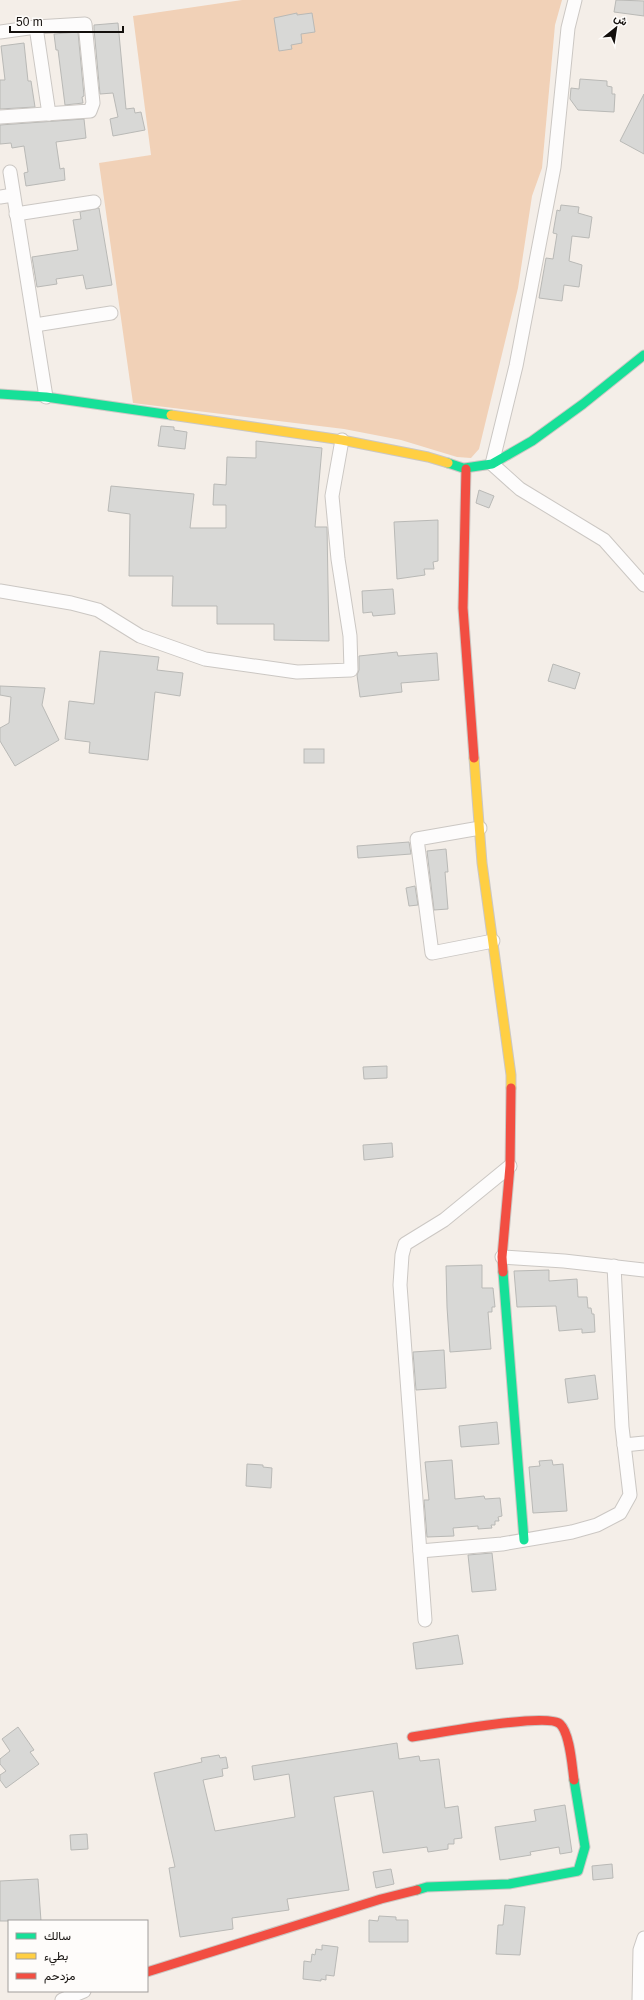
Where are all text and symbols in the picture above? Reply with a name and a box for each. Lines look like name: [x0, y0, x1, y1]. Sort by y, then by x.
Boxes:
scale bar: [10, 8, 123, 34]
north arrow: [596, 8, 636, 48]
text: ش: [612, 11, 630, 29]
text: 50 m: [16, 15, 43, 29]
legend: [8, 1920, 148, 1992]
text: سالك: [44, 1929, 71, 1943]
text: بطيء: [44, 1949, 68, 1966]
text: مزدحم: [44, 1969, 75, 1984]

